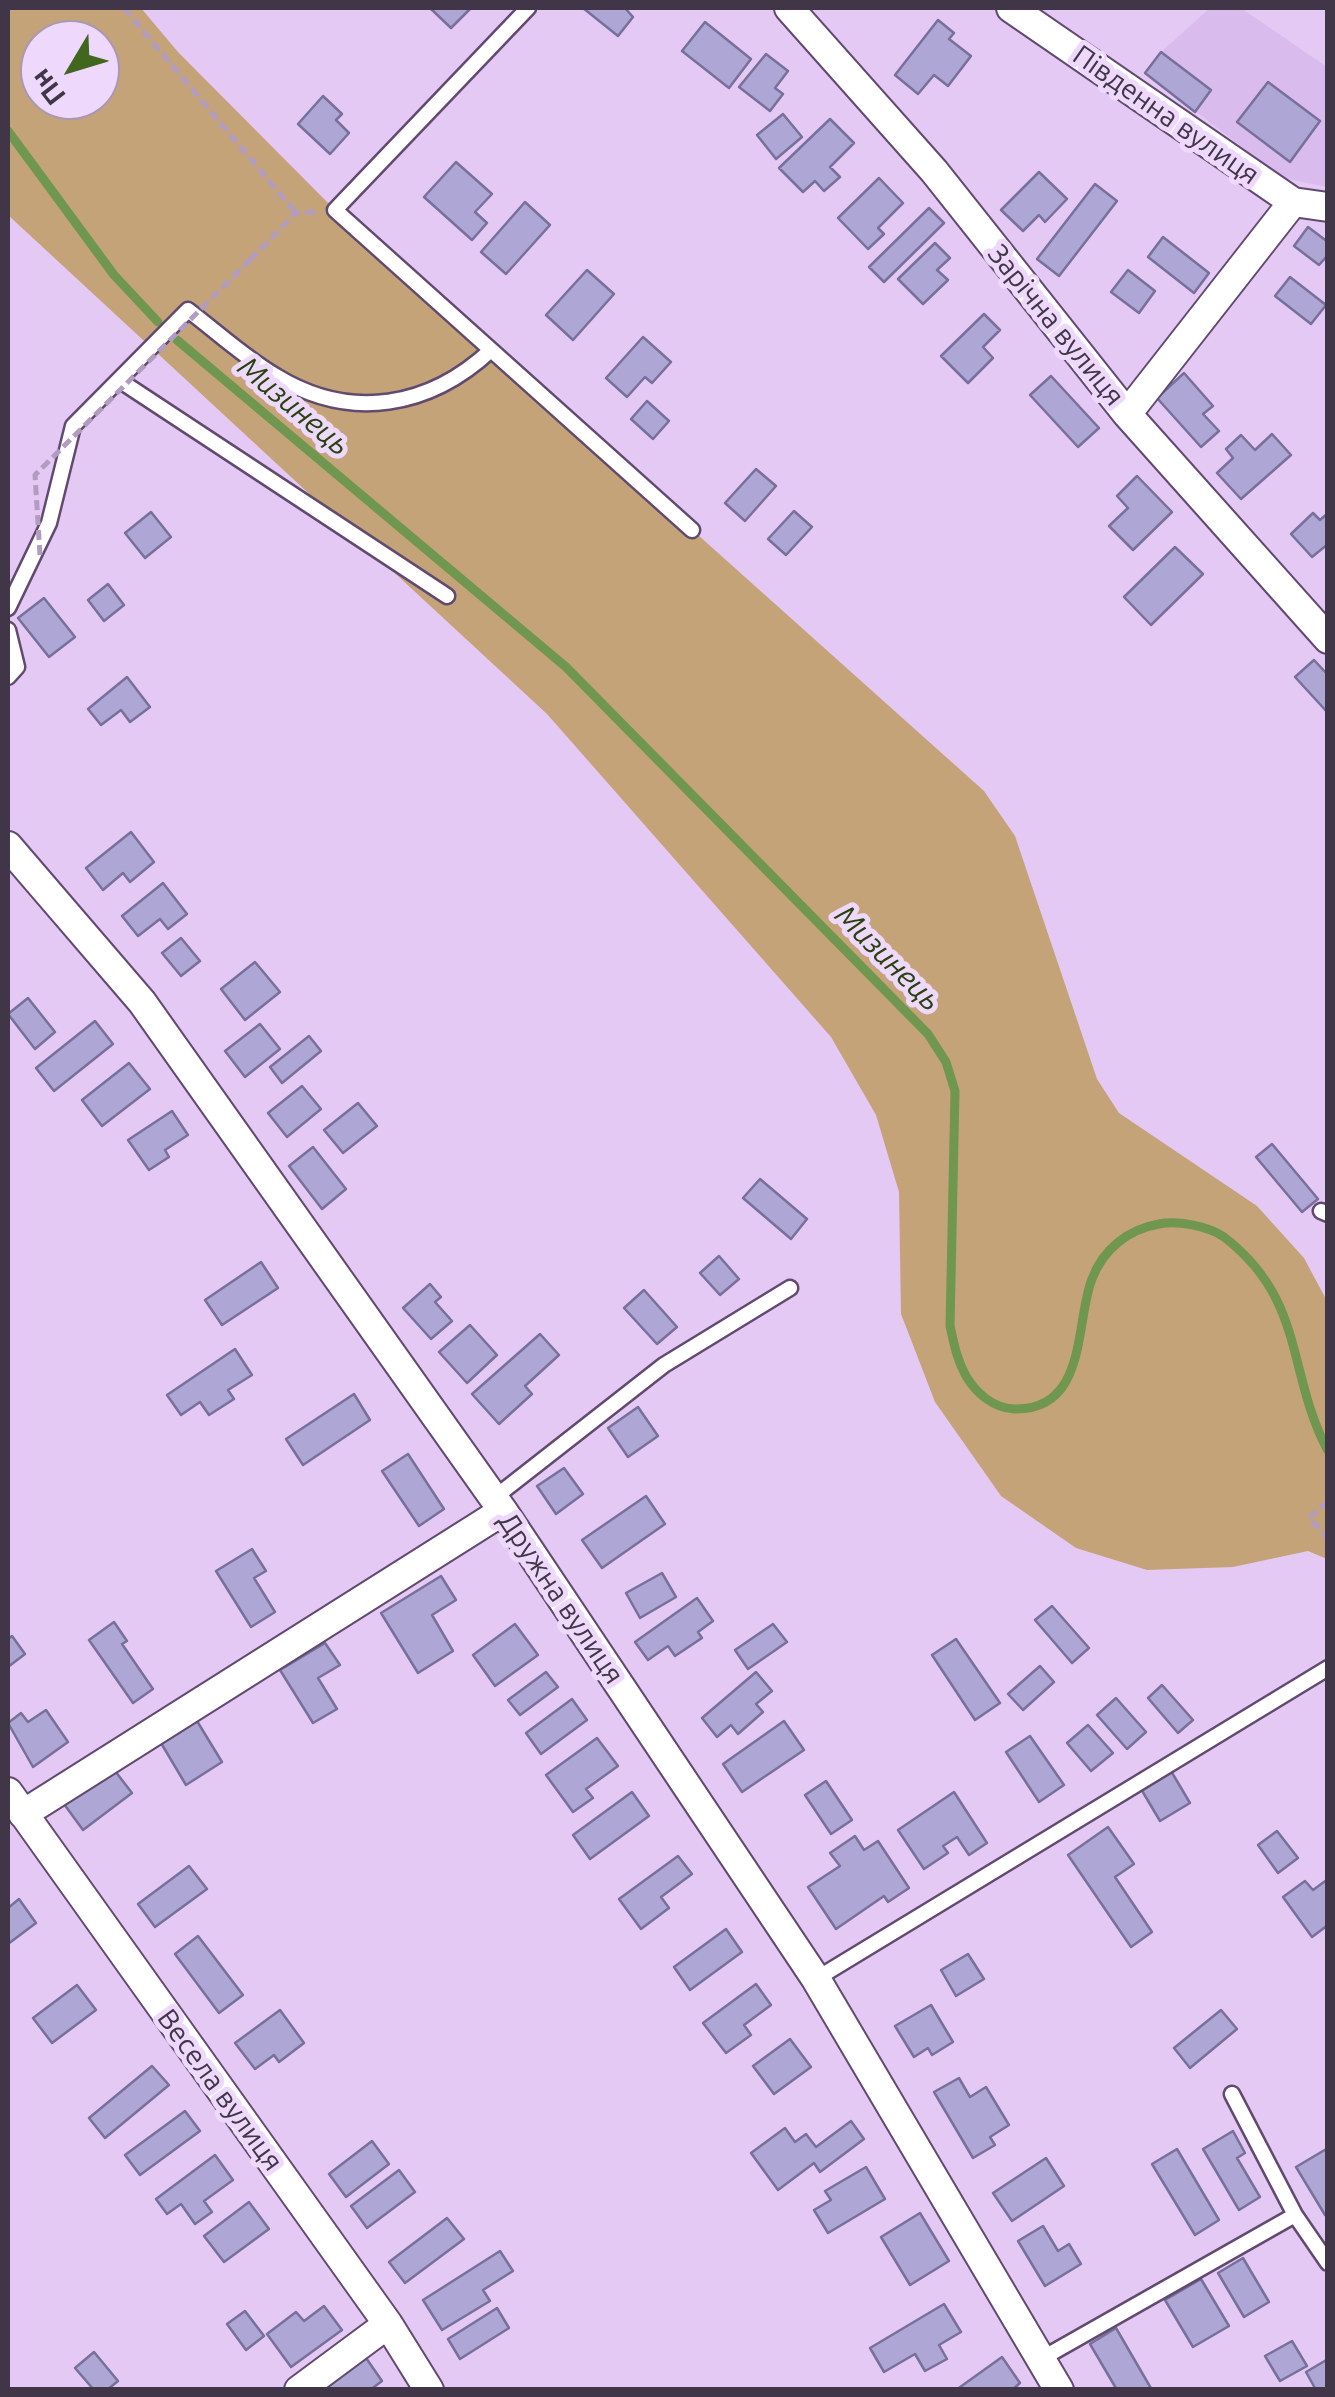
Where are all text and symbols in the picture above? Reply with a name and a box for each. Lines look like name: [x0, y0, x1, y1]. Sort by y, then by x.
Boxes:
north arrow: [20, 20, 120, 120]
street label: Південна вулиця: [1066, 38, 1266, 192]
text: Пн: [24, 64, 71, 112]
street label: Зарічна вулиця: [981, 238, 1131, 412]
water label: Мизинець: [231, 349, 357, 463]
water label: Мизинець: [828, 898, 948, 1018]
street label: Дружна вулиця: [491, 1506, 631, 1690]
street label: Весела вулиця: [150, 2003, 290, 2177]

